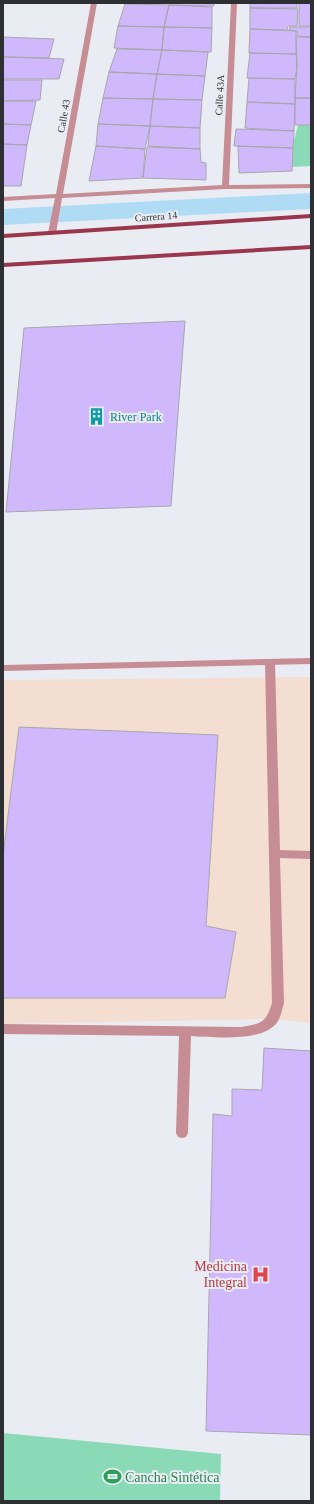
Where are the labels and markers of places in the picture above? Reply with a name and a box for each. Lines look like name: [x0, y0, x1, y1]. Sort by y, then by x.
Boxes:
building icon: River Park: [87, 407, 107, 427]
place label: River Park: [110, 410, 162, 424]
place label: Medicina Integral: [194, 1259, 248, 1290]
hospital icon: Medicina Integral: [250, 1264, 270, 1284]
sports icon: Cancha Sintética: [102, 1467, 122, 1487]
place label: Cancha Sintética: [125, 1470, 220, 1485]

